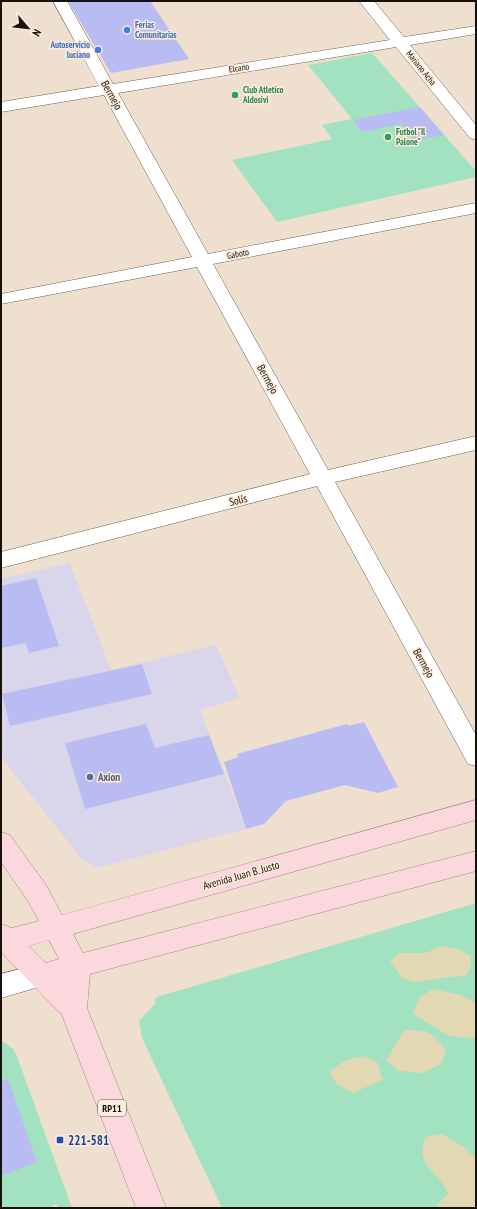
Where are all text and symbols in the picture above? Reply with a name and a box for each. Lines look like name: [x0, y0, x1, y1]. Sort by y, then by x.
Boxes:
north arrow: [8, 8, 48, 48]
place label: Ferias Comunitarias: [135, 19, 177, 40]
marker: Ferias Comunitarias: [122, 25, 132, 35]
text: N: [29, 27, 44, 39]
place label: Autoservicio luciano: [49, 39, 90, 60]
marker: Autoservicio luciano: [93, 45, 103, 55]
street label: Mariano Acha: [404, 48, 439, 88]
street label: Elcano: [228, 60, 250, 75]
street label: Bermejo: [98, 78, 126, 112]
place label: Club Atletico Aldosivi: [242, 84, 283, 105]
marker: Club Atletico Aldosivi: [230, 90, 240, 100]
place label: Futbol "Il Palone": [396, 126, 426, 147]
marker: Futbol "Il Palone": [383, 132, 393, 142]
street label: Gaboto: [226, 246, 250, 261]
street label: Bermejo: [254, 362, 282, 396]
street label: Solís: [228, 491, 249, 509]
street label: Bermejo: [410, 646, 438, 680]
place label: Axion: [97, 770, 120, 784]
marker: Axion: [85, 772, 95, 782]
street label: Avenida Juan B. Justo: [201, 857, 281, 893]
road number: RP11: [98, 1100, 126, 1116]
place label: 221-581: [68, 1132, 109, 1149]
marker: 221-581: [55, 1135, 65, 1145]

